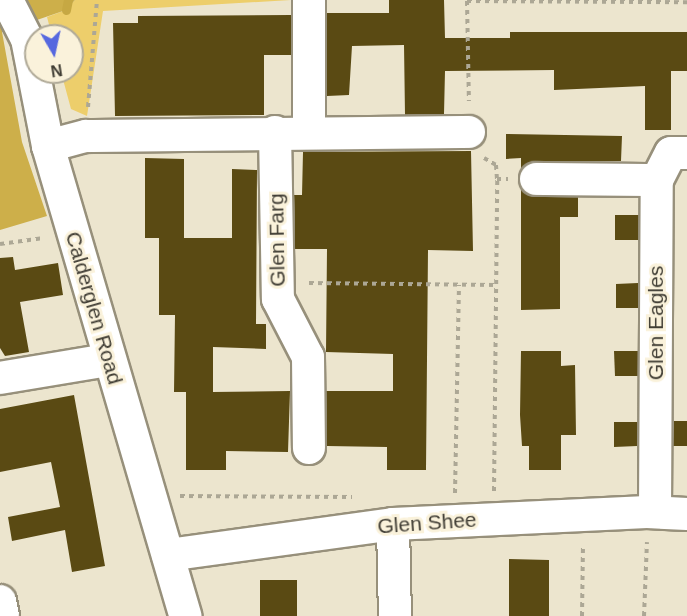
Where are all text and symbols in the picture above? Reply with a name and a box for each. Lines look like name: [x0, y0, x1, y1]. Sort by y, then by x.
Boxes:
north arrow: [24, 24, 84, 84]
text: N: [50, 61, 64, 80]
street label: Glen Farg: [264, 193, 290, 287]
street label: Calderglen Road: [60, 229, 128, 387]
street label: Glen Eagles: [643, 266, 669, 380]
street label: Glen Shee: [377, 507, 477, 539]

